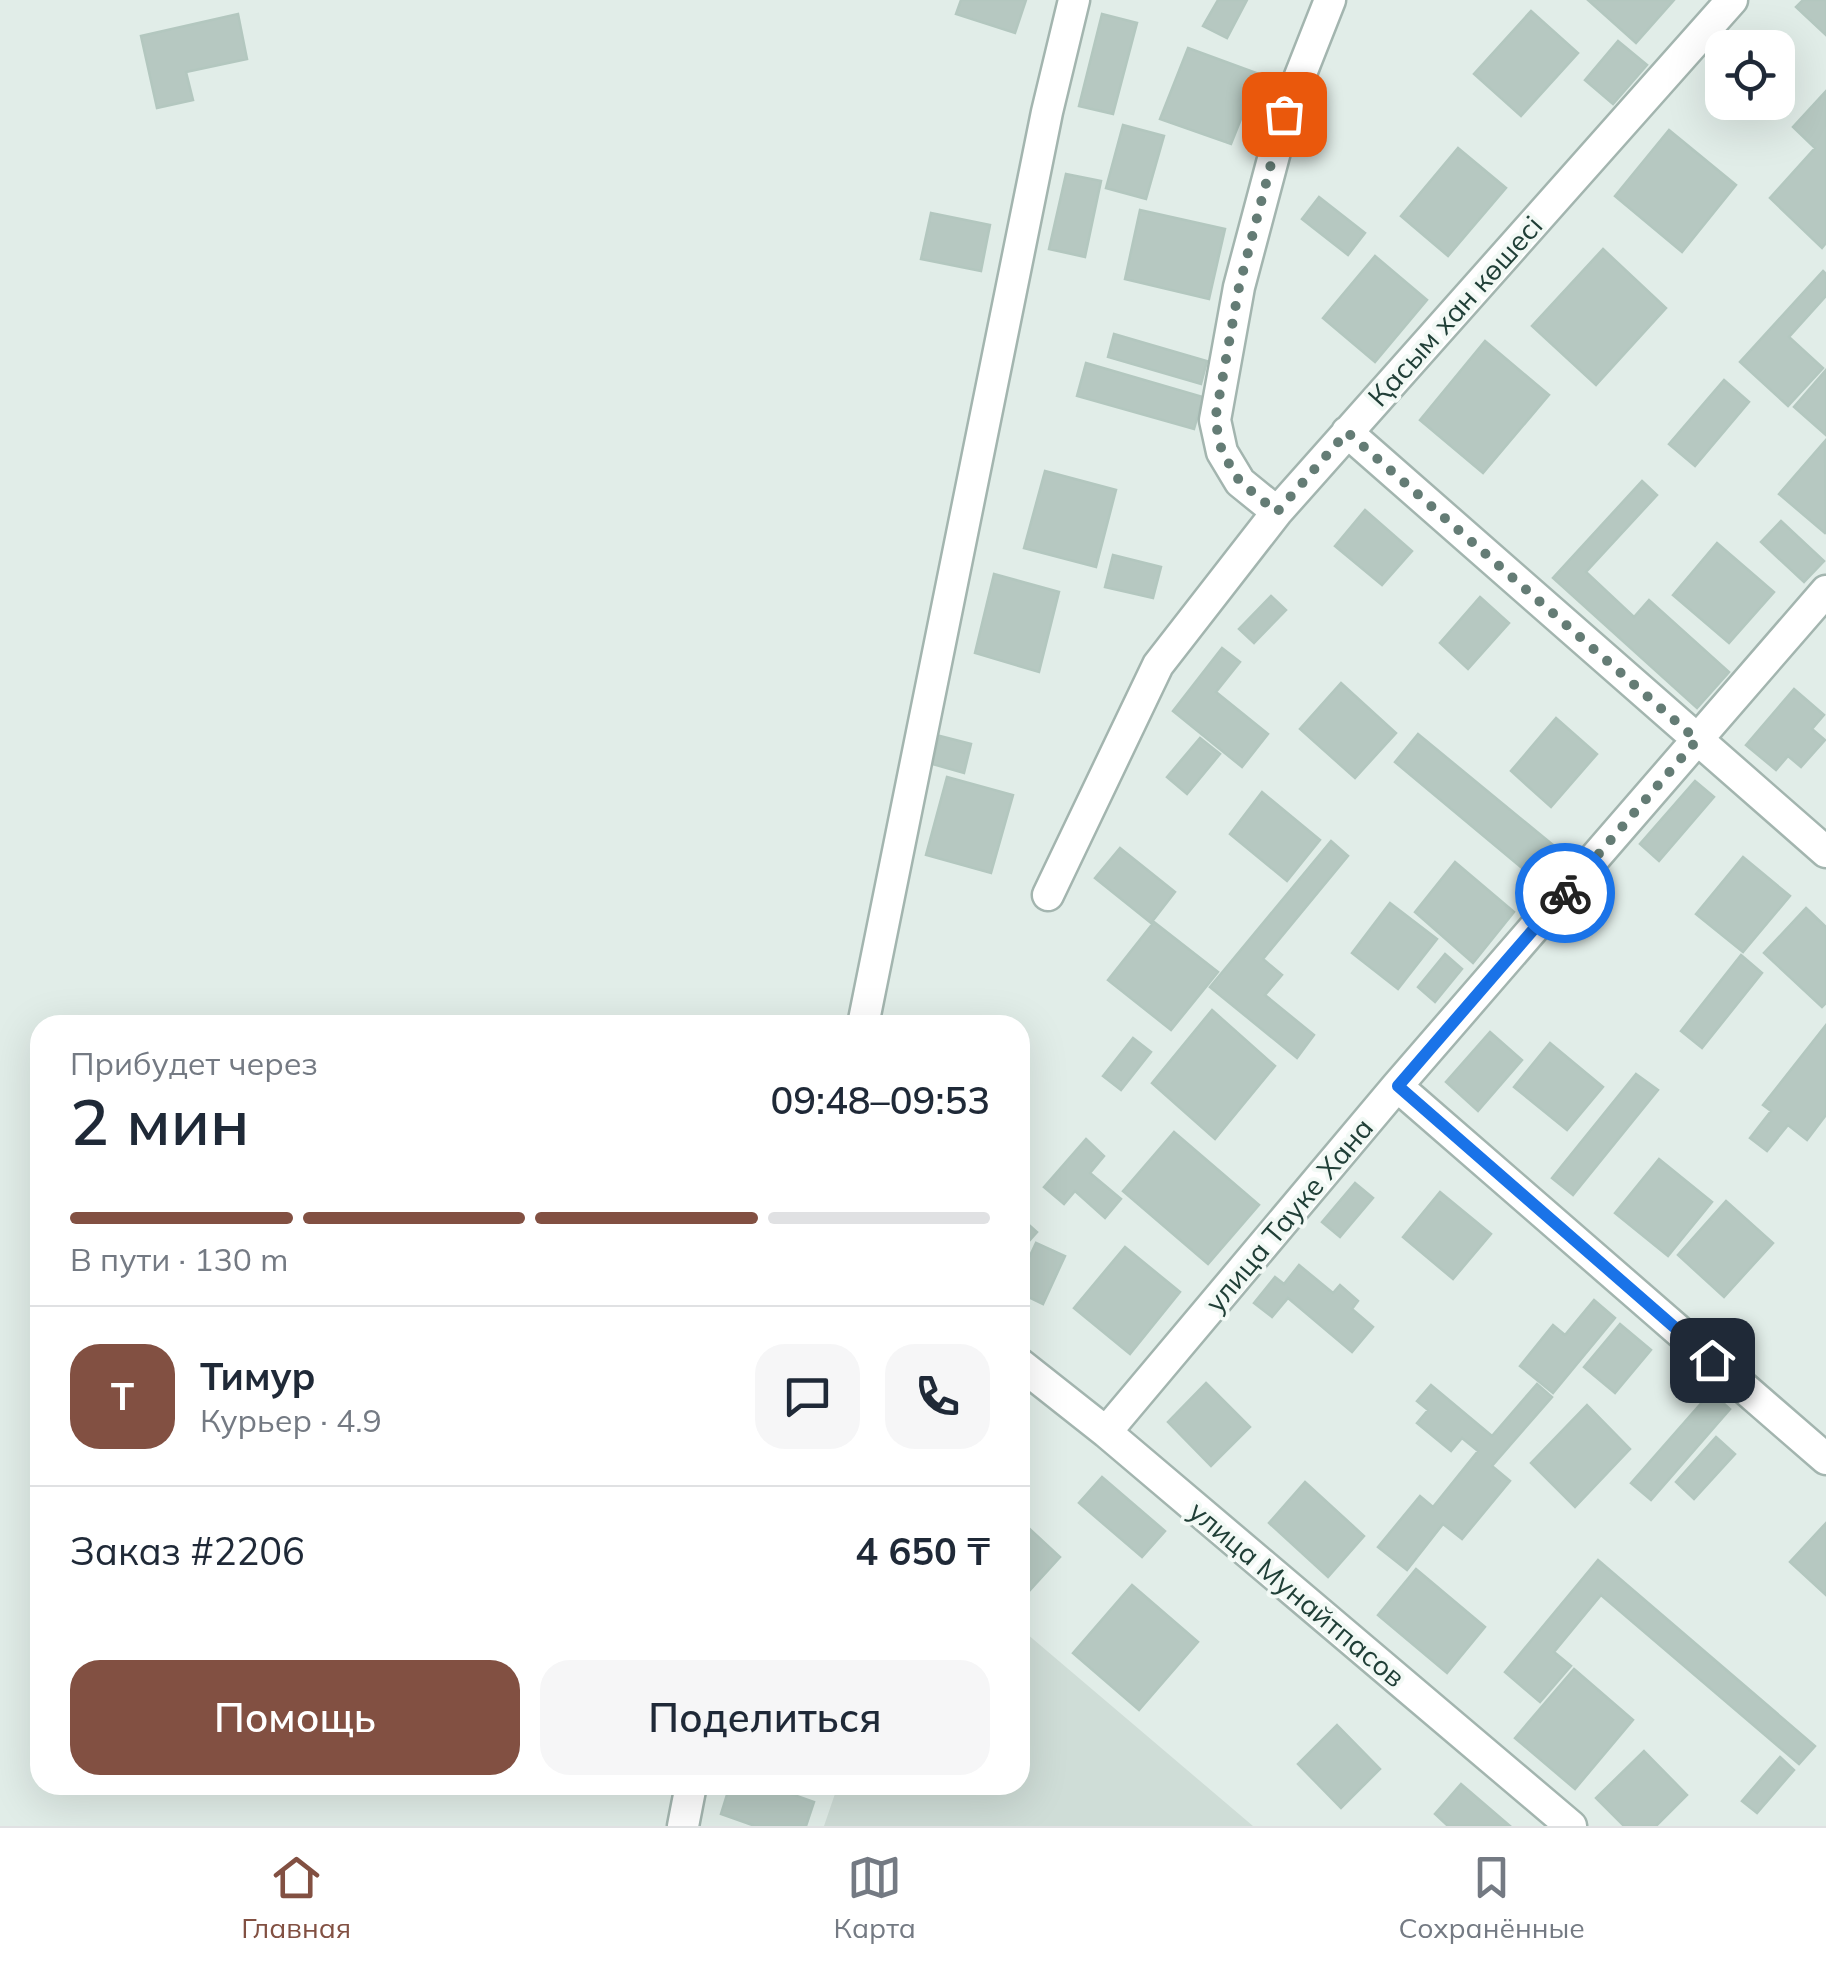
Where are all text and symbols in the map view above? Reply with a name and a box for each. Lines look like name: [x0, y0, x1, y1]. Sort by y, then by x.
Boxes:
map controls: [1705, 30, 1795, 120]
button: locate: [1705, 30, 1795, 120]
pin: [1242, 72, 1327, 157]
icon: bag: [1257, 87, 1312, 142]
street label: Қасым хан көшесі: [1360, 208, 1549, 413]
courier: [1515, 843, 1615, 943]
icon: bike: [1538, 866, 1593, 921]
text: Прибудет через: [70, 1043, 318, 1083]
text: 09:48–09:53: [770, 1076, 990, 1124]
text: 2 мин: [70, 1080, 250, 1161]
street label: улица Тауке Хана: [1197, 1110, 1380, 1319]
text: В пути · 130 m: [70, 1239, 288, 1279]
pin: [1670, 1318, 1755, 1403]
icon: home: [1685, 1333, 1740, 1388]
button: chat: [755, 1344, 860, 1449]
button: phone: [885, 1344, 990, 1449]
text: Тимур: [200, 1352, 316, 1400]
text: Т: [111, 1372, 134, 1420]
text: Курьер · 4.9: [200, 1400, 382, 1440]
street label: улица Мунайтпасов: [1182, 1493, 1412, 1694]
text: Заказ #2206: [70, 1527, 305, 1575]
text: 4 650 ₸: [855, 1527, 990, 1575]
button: Помощь: [70, 1660, 520, 1775]
button: Поделиться: [540, 1660, 990, 1775]
tab: Главная: [241, 1850, 351, 1945]
tab: Карта: [834, 1850, 916, 1945]
tab: Сохранённые: [1398, 1850, 1585, 1945]

